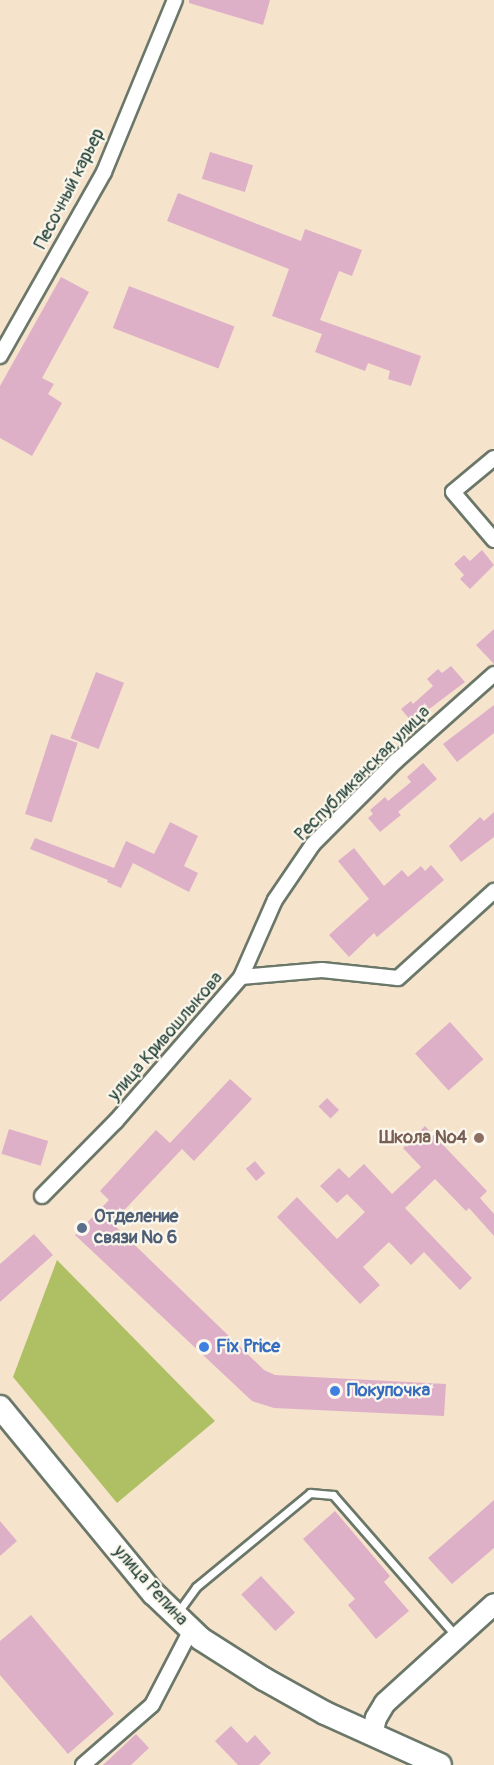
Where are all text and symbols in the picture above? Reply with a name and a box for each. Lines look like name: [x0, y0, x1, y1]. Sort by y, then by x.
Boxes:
street label: Песочный карьер: [30, 125, 110, 253]
street label: Республиканская улица: [291, 702, 435, 846]
street label: улица Кривошлыкова: [104, 968, 228, 1106]
place label: Школа №4: [379, 1127, 467, 1149]
marker: Школа №4: [472, 1131, 486, 1145]
place label: Отделение связи № 6: [94, 1207, 178, 1250]
marker: Отделение связи № 6: [75, 1221, 89, 1235]
place label: Fix Price: [216, 1336, 280, 1358]
marker: Fix Price: [197, 1340, 211, 1354]
place label: Покупочка: [347, 1380, 430, 1402]
marker: Покупочка: [328, 1384, 342, 1398]
street label: улица Репина: [108, 1541, 192, 1631]

